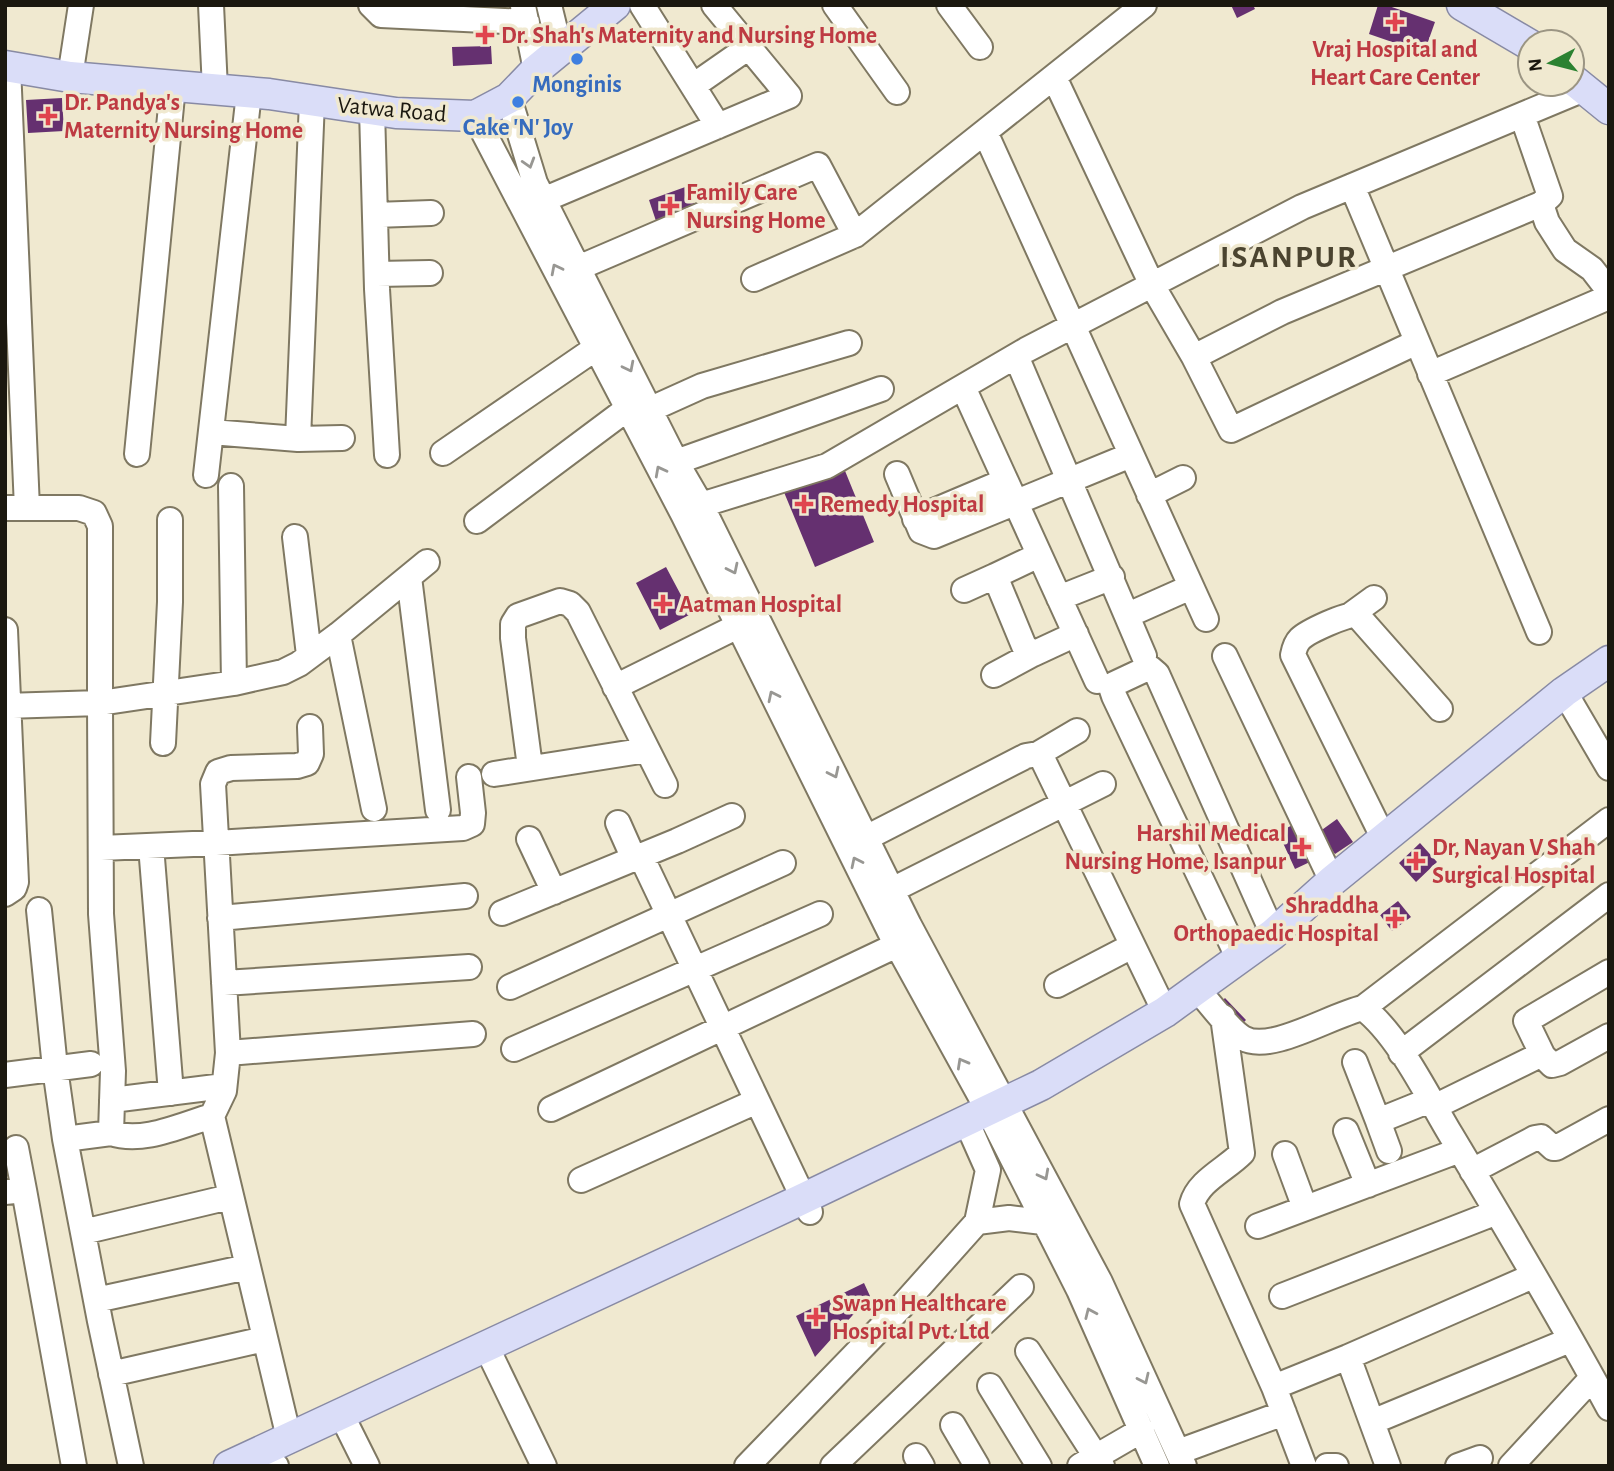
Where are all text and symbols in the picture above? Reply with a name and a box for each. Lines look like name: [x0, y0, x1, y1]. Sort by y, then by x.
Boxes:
marker: Vraj Hospital and Heart Care Center: [1385, 12, 1405, 32]
place label: Dr. Shah's Maternity and Nursing Home: [501, 24, 877, 48]
marker: Dr. Shah's Maternity and Nursing Home: [475, 25, 495, 45]
north arrow: [1516, 28, 1586, 98]
place label: Vraj Hospital and Heart Care Center: [1310, 38, 1481, 90]
marker: Monginis: [569, 51, 585, 67]
text: N: [1525, 57, 1546, 73]
place label: Monginis: [532, 73, 622, 97]
place label: Dr. Pandya's Maternity Nursing Home: [64, 91, 303, 143]
street label: Vatwa Road: [336, 93, 448, 127]
marker: Cake 'N' Joy: [510, 94, 526, 110]
marker: Dr. Pandya's Maternity Nursing Home: [38, 106, 58, 126]
place label: Cake 'N' Joy: [463, 116, 573, 140]
one-way arrow: [520, 157, 535, 169]
place label: Family Care Nursing Home: [686, 181, 826, 233]
marker: Family Care Nursing Home: [660, 196, 680, 216]
district label: ISANPUR: [1220, 241, 1358, 273]
one-way arrow: [550, 264, 564, 276]
one-way arrow: [621, 360, 635, 372]
one-way arrow: [655, 466, 668, 478]
place label: Remedy Hospital: [820, 493, 984, 517]
marker: Remedy Hospital: [794, 494, 814, 514]
one-way arrow: [724, 562, 738, 575]
place label: Aatman Hospital: [679, 593, 842, 617]
marker: Aatman Hospital: [653, 594, 673, 614]
one-way arrow: [768, 691, 782, 703]
one-way arrow: [826, 766, 840, 778]
place label: Harshil Medical Nursing Home, Isanpur: [1064, 822, 1287, 874]
place label: Dr, Nayan V Shah Surgical Hospital: [1432, 836, 1596, 888]
marker: Harshil Medical Nursing Home, Isanpur: [1292, 837, 1312, 857]
marker: Dr, Nayan V Shah Surgical Hospital: [1406, 851, 1426, 871]
one-way arrow: [850, 857, 864, 869]
place label: Shraddha Orthopaedic Hospital: [1173, 894, 1379, 946]
marker: Shraddha Orthopaedic Hospital: [1385, 909, 1405, 929]
one-way arrow: [957, 1058, 970, 1070]
one-way arrow: [1035, 1168, 1049, 1180]
place label: Swapn Healthcare Hospital Pvt. Ltd: [832, 1292, 1006, 1344]
marker: Swapn Healthcare Hospital Pvt. Ltd: [806, 1307, 826, 1327]
one-way arrow: [1084, 1308, 1098, 1321]
one-way arrow: [1136, 1372, 1150, 1384]

